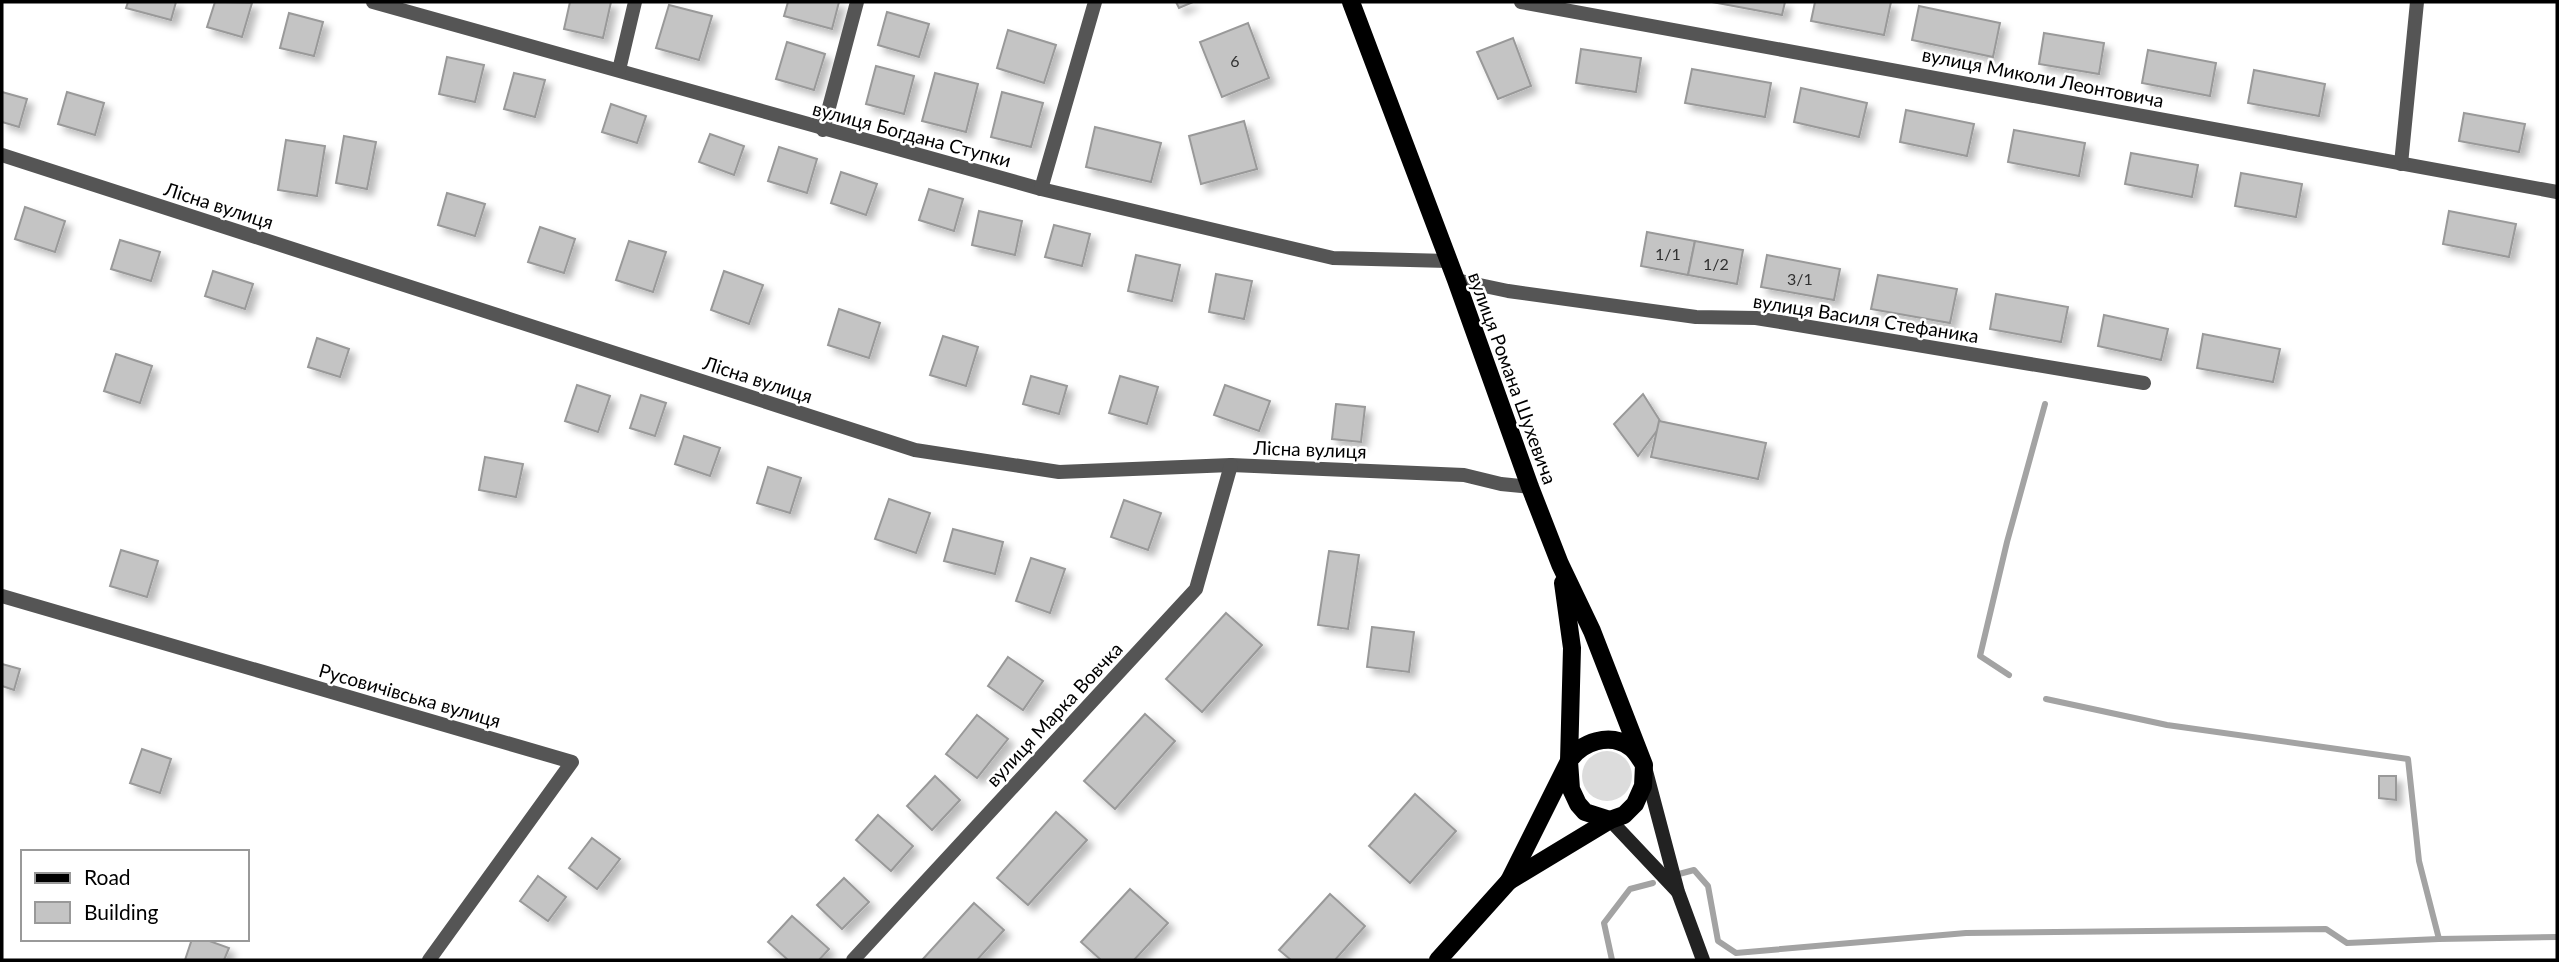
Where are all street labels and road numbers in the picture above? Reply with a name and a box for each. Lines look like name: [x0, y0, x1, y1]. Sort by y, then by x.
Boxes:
street label: вулиця Миколи Леонтовича: [1920, 42, 2166, 112]
street label: вулиця Богдана Ступки: [810, 96, 1014, 172]
street label: Лісна вулиця: [161, 176, 276, 233]
street label: вулиця Романа Шухевича: [1464, 269, 1562, 487]
street label: вулиця Василя Стефаника: [1752, 289, 1980, 347]
street label: Лісна вулиця: [700, 350, 815, 407]
street label: Лісна вулиця: [1252, 435, 1367, 462]
street label: вулиця Марка Вовчка: [981, 637, 1127, 791]
street label: Русовичівська вулиця: [316, 658, 504, 732]

